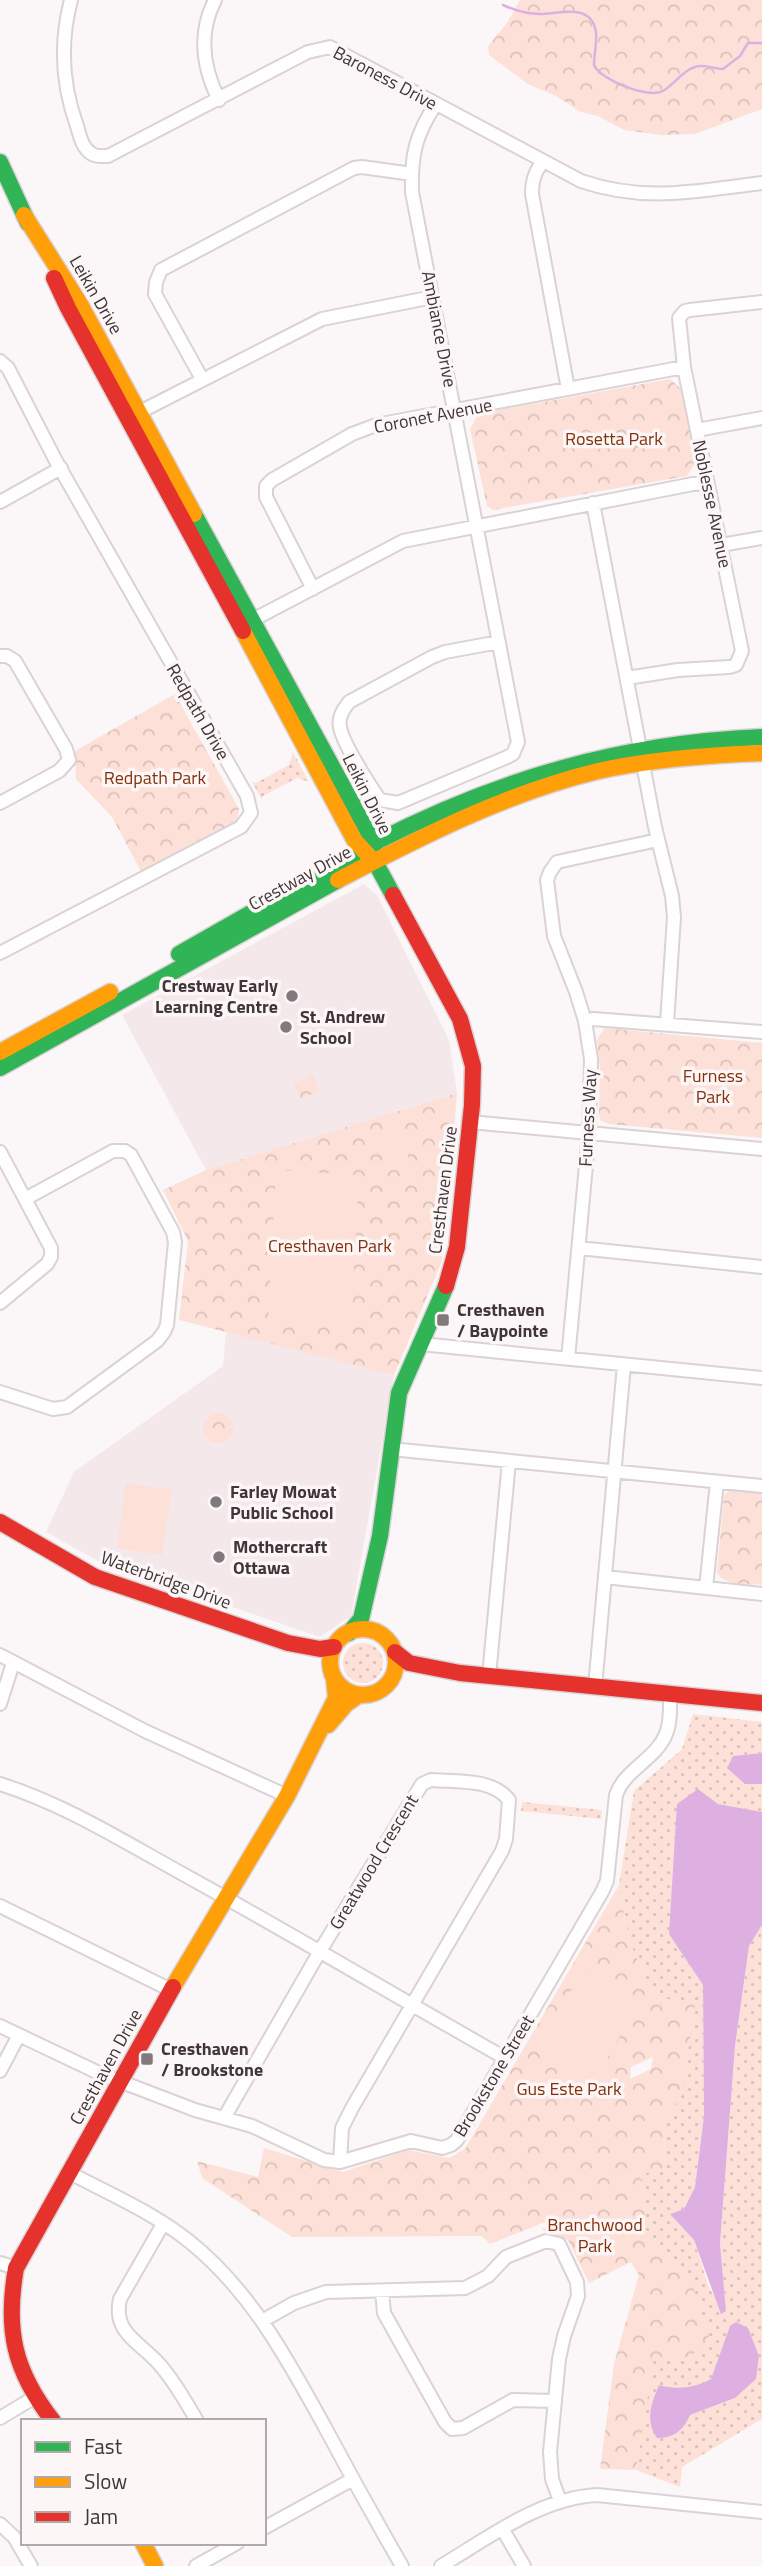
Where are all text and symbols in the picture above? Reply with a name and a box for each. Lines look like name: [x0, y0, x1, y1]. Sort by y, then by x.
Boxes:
street label: Baroness Drive: [328, 39, 442, 116]
street label: Leikin Drive: [63, 250, 130, 339]
street label: Ambiance Drive: [415, 268, 464, 389]
street label: Coronet Avenue: [371, 391, 494, 440]
park label: Rosetta Park: [565, 425, 663, 452]
street label: Noblesse Avenue: [686, 437, 739, 570]
street label: Redpath Drive: [160, 659, 237, 765]
street label: Leikin Drive: [336, 749, 399, 839]
park label: Redpath Park: [104, 764, 207, 791]
street label: Crestway Drive: [243, 838, 356, 917]
place label: Crestway Early Learning Centre: [155, 972, 278, 1020]
marker: Crestway Early Learning Centre: [284, 988, 300, 1004]
place label: St. Andrew School: [300, 1003, 385, 1051]
marker: St. Andrew School: [278, 1019, 294, 1035]
park label: Furness Park: [683, 1062, 743, 1110]
street label: Furness Way: [571, 1068, 604, 1167]
street label: Cresthaven Drive: [421, 1124, 464, 1255]
park label: Cresthaven Park: [268, 1232, 392, 1259]
place label: Cresthaven / Baypointe: [457, 1296, 548, 1344]
marker: Cresthaven / Baypointe: [435, 1312, 451, 1328]
place label: Farley Mowat Public School: [230, 1478, 337, 1526]
marker: Farley Mowat Public School: [208, 1494, 224, 1510]
place label: Mothercraft Ottawa: [233, 1533, 328, 1581]
street label: Waterbridge Drive: [97, 1543, 235, 1616]
marker: Mothercraft Ottawa: [211, 1549, 227, 1565]
street label: Greatwood Crescent: [322, 1788, 425, 1935]
street label: Cresthaven Drive: [63, 2004, 149, 2130]
street label: Brookstone Street: [446, 2009, 541, 2142]
place label: Cresthaven / Brookstone: [161, 2035, 263, 2083]
marker: Cresthaven / Brookstone: [139, 2051, 155, 2067]
park label: Gus Este Park: [516, 2075, 622, 2102]
park label: Branchwood Park: [547, 2211, 643, 2259]
legend: [21, 2419, 266, 2545]
text: Fast: [84, 2430, 123, 2462]
text: Slow: [84, 2465, 127, 2497]
text: Jam: [84, 2500, 118, 2532]

